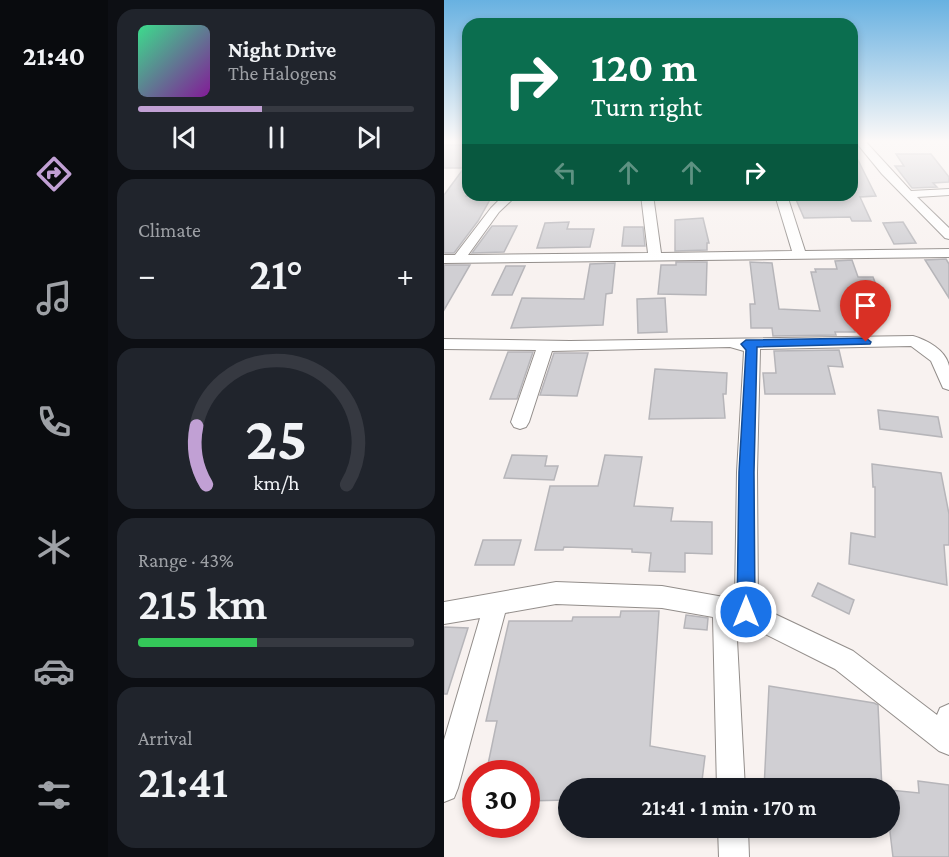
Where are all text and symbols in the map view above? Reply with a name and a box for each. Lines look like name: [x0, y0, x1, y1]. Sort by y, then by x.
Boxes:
text: Night Drive: [228, 37, 336, 62]
text: 21:40: [23, 41, 85, 71]
icon: right: [492, 42, 570, 120]
text: 120 m: [591, 43, 697, 90]
text: The Halogens: [228, 62, 337, 84]
text: Turn right: [591, 92, 702, 122]
icon: previous: [168, 121, 201, 154]
icon: pause: [260, 121, 293, 154]
icon: next: [352, 121, 385, 154]
icon: directions: [33, 153, 75, 195]
icon: left: [549, 156, 582, 189]
icon: ahead: [612, 156, 645, 189]
icon: ahead: [675, 156, 708, 189]
icon: right: [738, 156, 771, 189]
text: Climate: [138, 219, 201, 241]
text: 21°: [249, 249, 303, 299]
text: −: [138, 256, 155, 293]
text: +: [397, 256, 414, 293]
icon: music: [33, 277, 75, 319]
pin: [840, 280, 891, 342]
icon: arrive: [849, 289, 882, 322]
icon: phone: [33, 401, 75, 443]
text: 25: [245, 404, 307, 473]
text: km/h: [253, 472, 300, 496]
icon: climate: [33, 526, 75, 568]
text: Range · 43%: [138, 549, 234, 571]
text: 215 km: [138, 579, 267, 629]
position arrow: [714, 580, 778, 644]
icon: car: [33, 650, 75, 692]
text: Arrival: [138, 727, 192, 749]
text: 21:41: [138, 757, 228, 807]
speed limit sign: 30: [462, 760, 540, 838]
icon: filters: [33, 774, 75, 816]
text: 21:41 · 1 min · 170 m: [641, 795, 817, 820]

